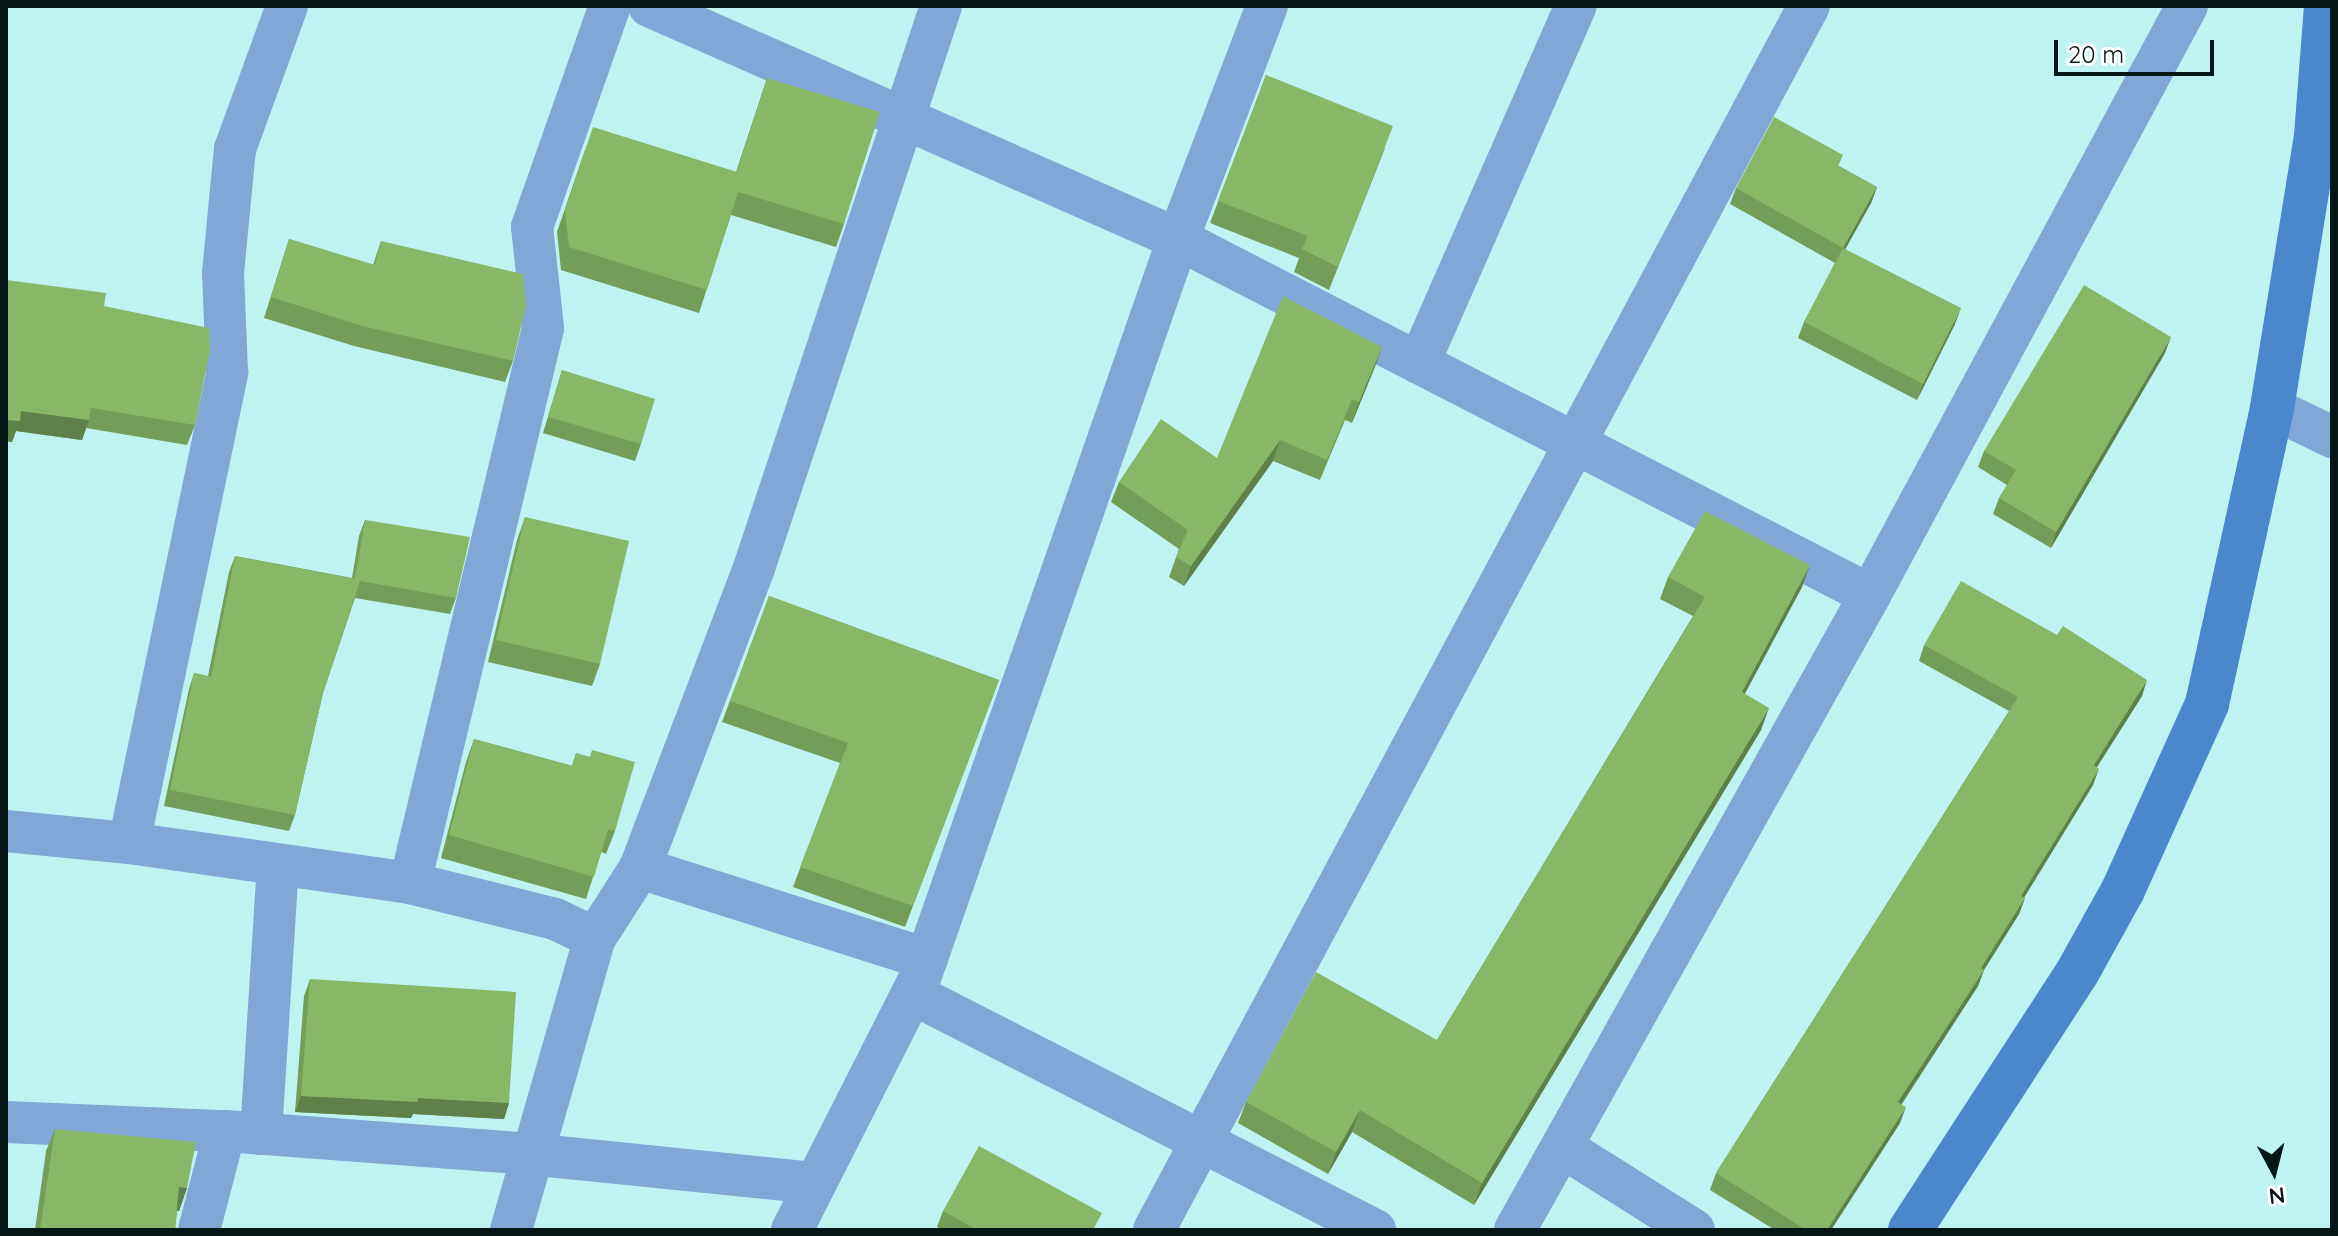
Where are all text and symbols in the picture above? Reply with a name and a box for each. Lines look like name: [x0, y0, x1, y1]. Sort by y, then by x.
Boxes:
scale bar: [2058, 24, 2218, 74]
text: 20 m: [2068, 39, 2124, 69]
north arrow: [2234, 1132, 2314, 1212]
text: N: [2267, 1181, 2287, 1211]

